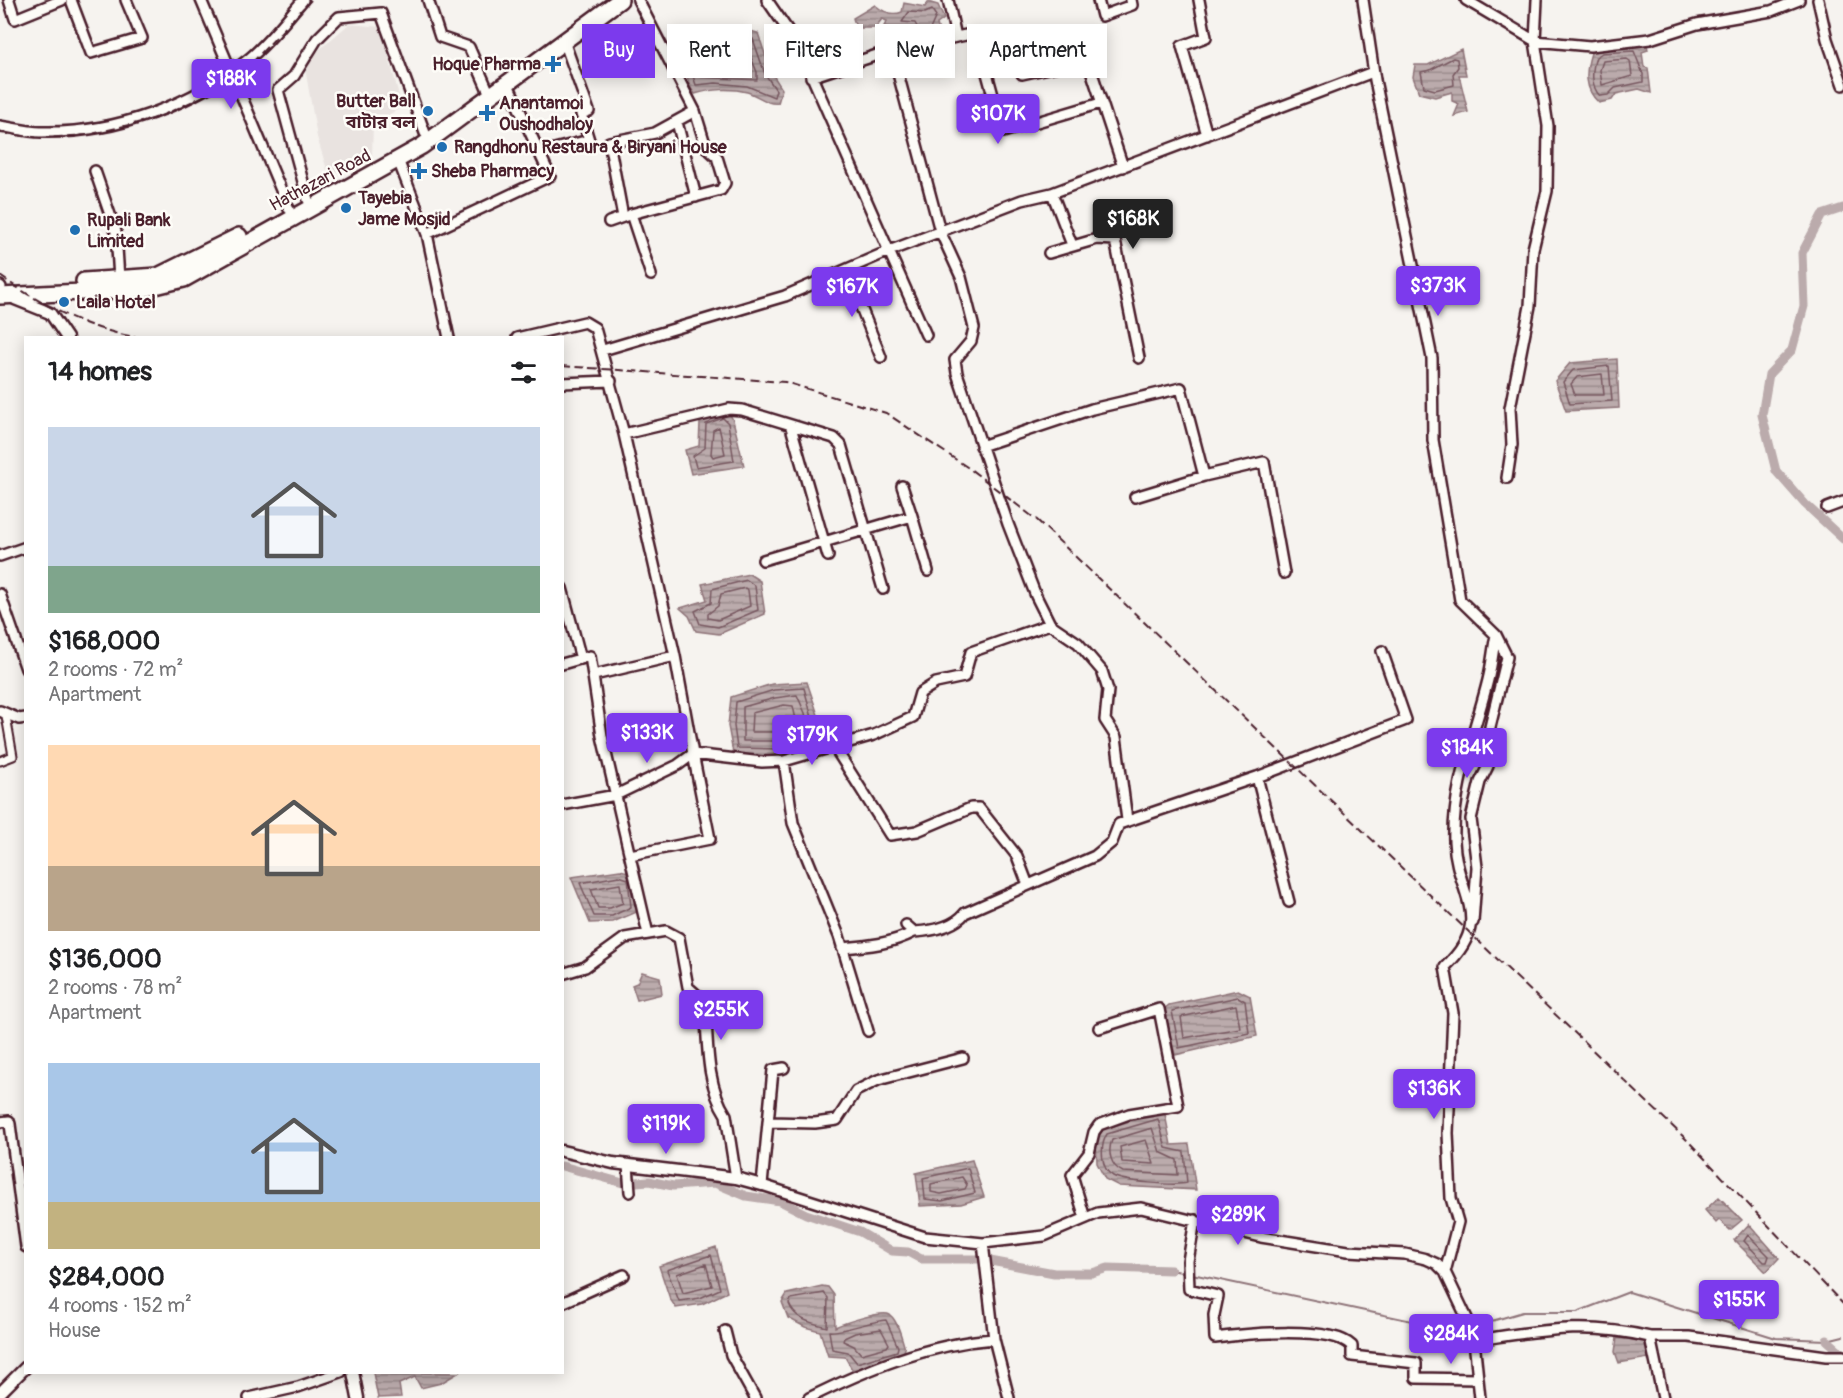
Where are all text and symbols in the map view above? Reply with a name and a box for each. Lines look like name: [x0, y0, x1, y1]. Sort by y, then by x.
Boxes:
chip: Buy: [582, 24, 655, 78]
chip: Rent: [667, 24, 752, 78]
chip: Filters: [764, 24, 863, 78]
chip: New: [875, 24, 955, 78]
chip: Apartment: [967, 24, 1107, 78]
place label: Hoque Pharma: [432, 53, 542, 76]
marker: Hoque Pharma: [546, 57, 560, 71]
pin: $188K: [189, 59, 273, 110]
text: $188K: [206, 66, 256, 91]
place label: Butter Ball বাটার বল: [336, 90, 416, 134]
place label: Anantamoi Oushodhaloy: [499, 92, 593, 136]
pin: $107K: [956, 94, 1040, 145]
text: $107K: [971, 101, 1025, 126]
marker: Butter Ball বাটার বল: [421, 104, 435, 118]
marker: Anantamoi Oushodhaloy: [480, 106, 494, 120]
place label: Rangdhonu Restaura & Biryani House: [454, 136, 728, 159]
marker: Rangdhonu Restaura & Biryani House: [435, 140, 449, 154]
street label: Hathazari Road: [265, 144, 375, 217]
place label: Sheba Pharmacy: [431, 160, 555, 183]
marker: Sheba Pharmacy: [412, 164, 426, 178]
place label: Tayebia Jame Mosjid: [357, 187, 451, 231]
pin: $168K: [1091, 199, 1175, 250]
marker: Tayebia Jame Mosjid: [339, 201, 353, 215]
text: $168K: [1107, 206, 1159, 231]
place label: Rupali Bank Limited: [87, 209, 171, 253]
marker: Rupali Bank Limited: [68, 223, 82, 237]
pin: $373K: [1396, 266, 1480, 317]
pin: $167K: [810, 267, 894, 318]
text: $373K: [1410, 273, 1466, 298]
text: $167K: [826, 274, 878, 299]
place label: Laila Hotel: [76, 291, 156, 314]
marker: Laila Hotel: [57, 295, 71, 309]
text: 14 homes: [48, 356, 152, 388]
icon: filters: [507, 356, 540, 389]
icon: home: [240, 466, 348, 574]
text: $168,000: [48, 625, 160, 657]
text: 2 rooms · 72 m²: [48, 657, 183, 682]
text: Apartment: [48, 682, 141, 707]
pin: $133K: [605, 713, 689, 764]
pin: $179K: [770, 715, 854, 766]
text: $133K: [620, 720, 674, 745]
text: $179K: [786, 722, 838, 747]
pin: $184K: [1425, 728, 1509, 779]
text: $184K: [1441, 735, 1493, 760]
icon: home: [240, 784, 348, 892]
text: $136,000: [48, 943, 162, 975]
text: 2 rooms · 78 m²: [48, 975, 182, 1000]
pin: $255K: [679, 990, 763, 1041]
text: $255K: [693, 997, 749, 1022]
text: Apartment: [48, 1000, 141, 1025]
pin: $136K: [1392, 1069, 1476, 1120]
text: $136K: [1407, 1076, 1461, 1101]
icon: home: [240, 1102, 348, 1210]
pin: $119K: [624, 1104, 708, 1155]
text: $119K: [642, 1111, 690, 1136]
pin: $289K: [1196, 1195, 1280, 1246]
text: $289K: [1211, 1202, 1265, 1227]
text: $284,000: [48, 1261, 165, 1293]
pin: $155K: [1697, 1280, 1781, 1331]
text: $155K: [1713, 1287, 1765, 1312]
text: 4 rooms · 152 m²: [48, 1293, 192, 1318]
pin: $284K: [1409, 1314, 1493, 1365]
text: House: [48, 1318, 100, 1343]
text: $284K: [1423, 1321, 1479, 1346]

